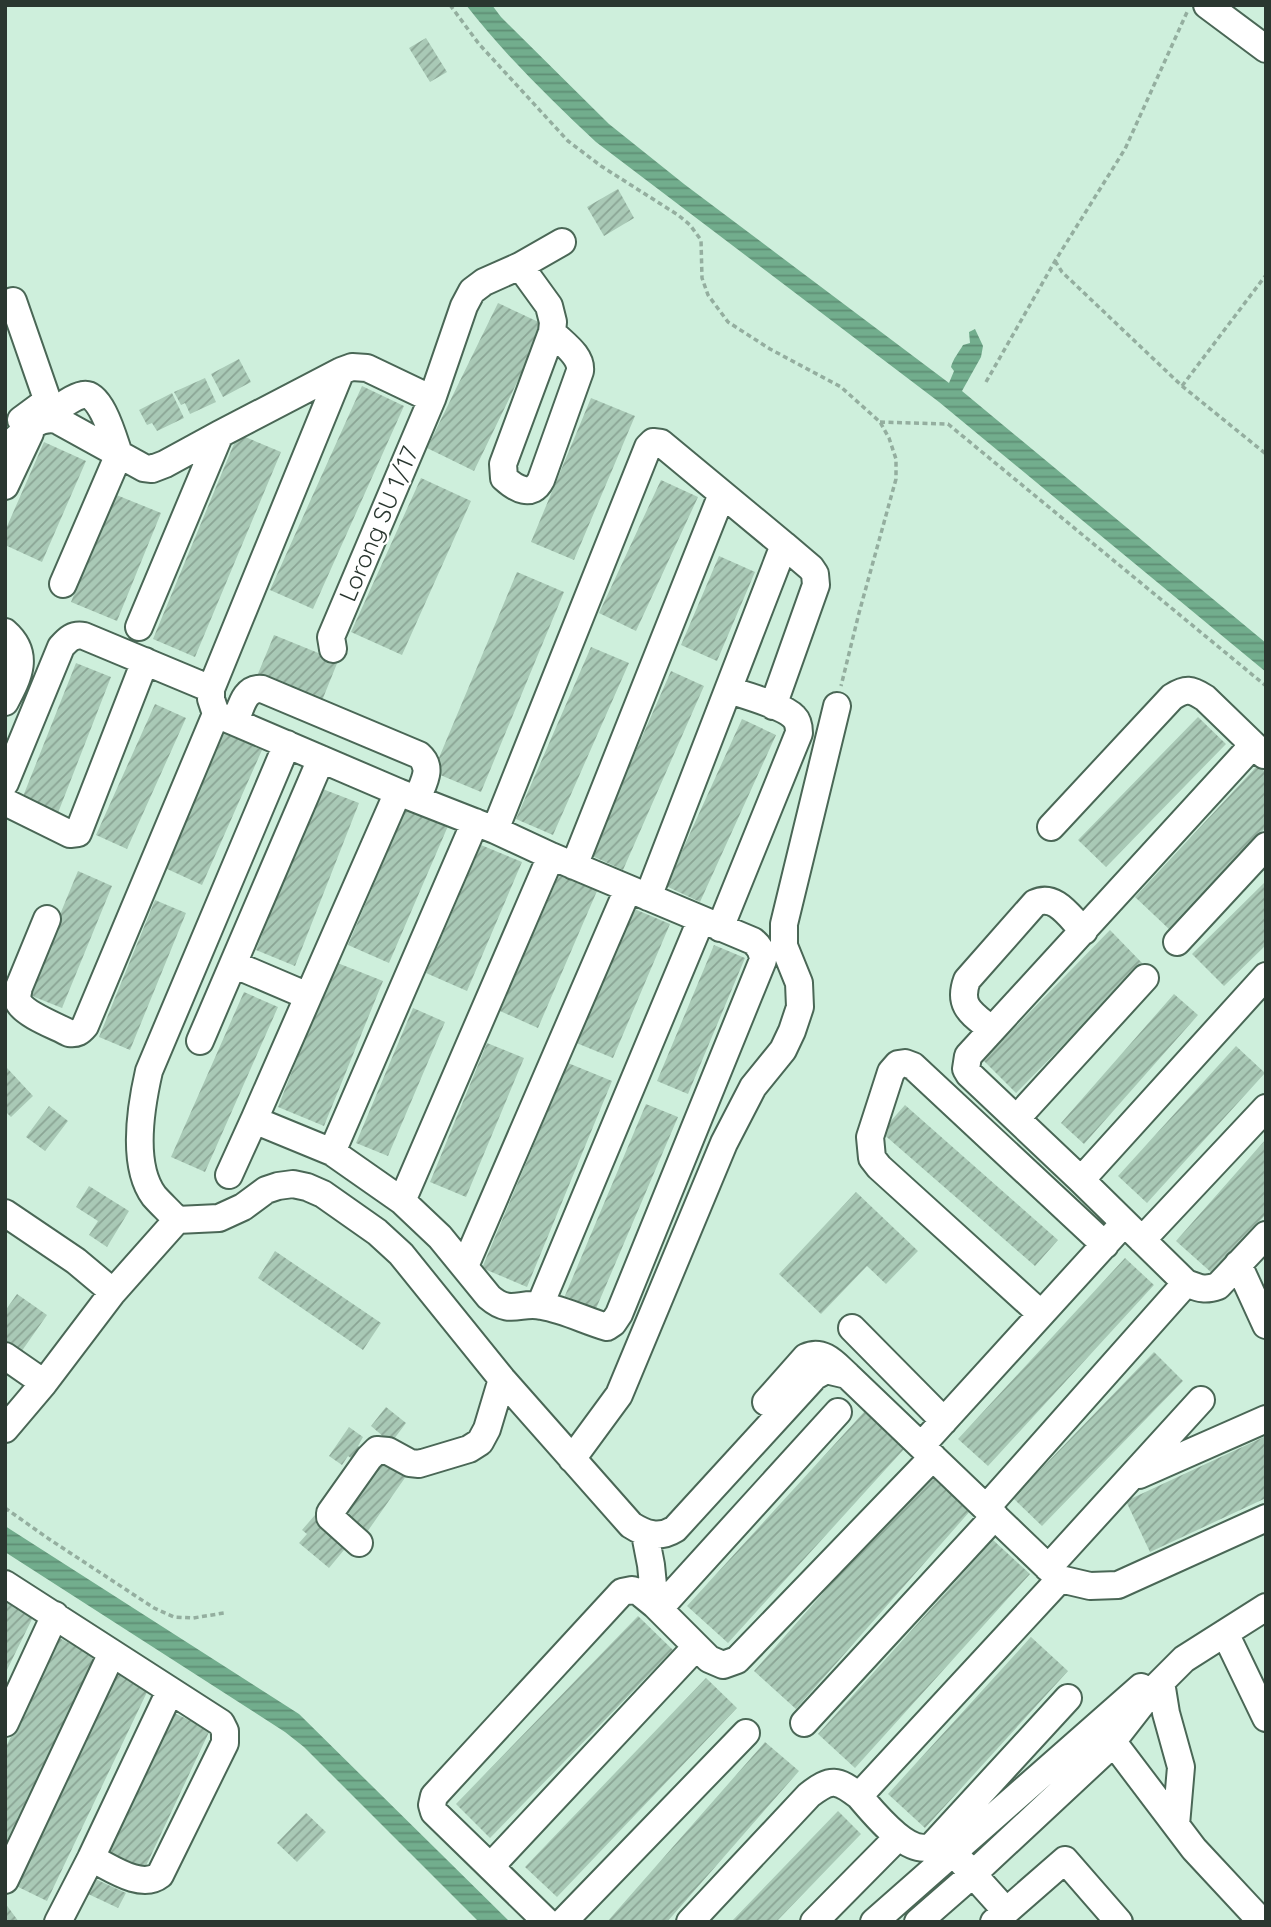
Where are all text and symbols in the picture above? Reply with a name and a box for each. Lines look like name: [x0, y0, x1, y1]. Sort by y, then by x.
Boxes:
street label: Lorong SU 1/17: [332, 442, 424, 606]

